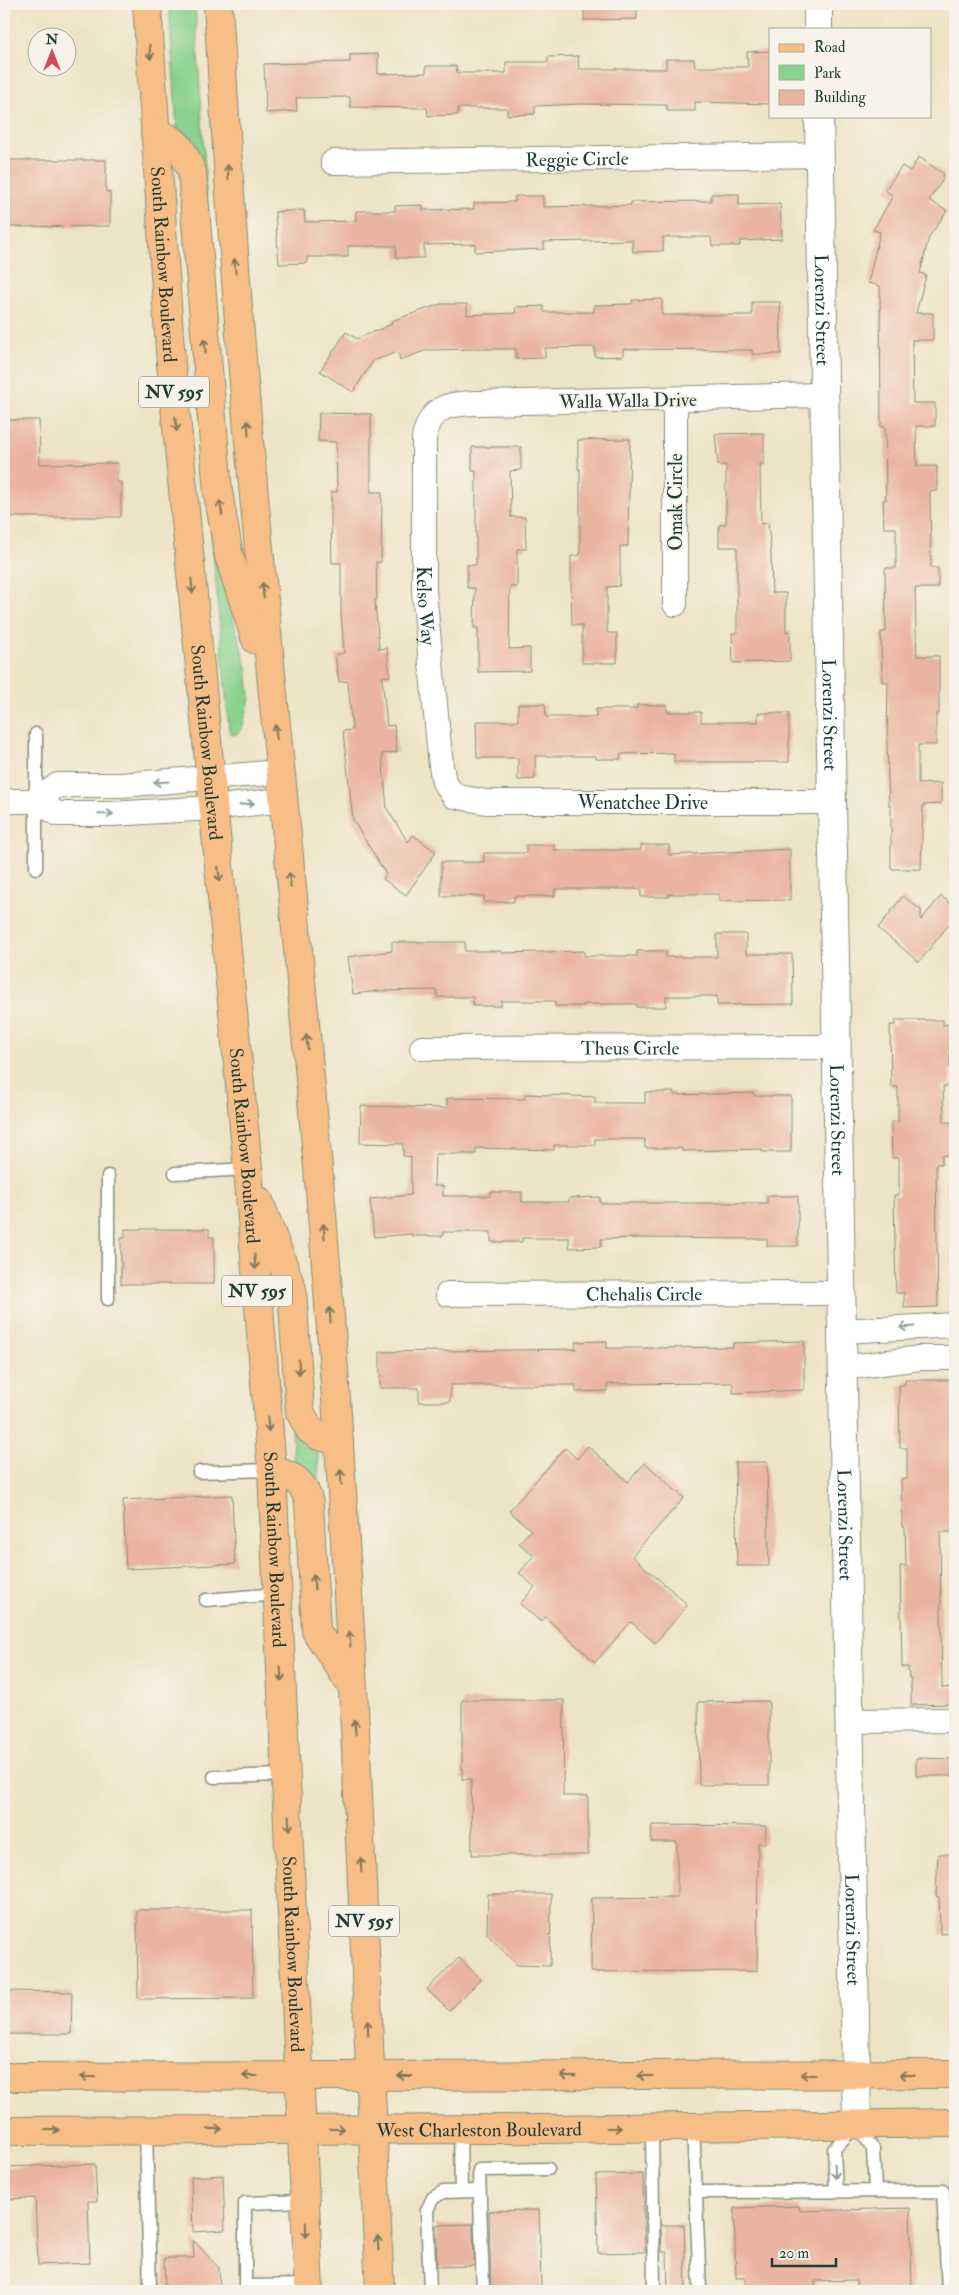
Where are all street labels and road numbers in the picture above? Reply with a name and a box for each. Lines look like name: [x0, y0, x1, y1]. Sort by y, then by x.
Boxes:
street label: Reggie Circle: [525, 147, 629, 172]
street label: South Rainbow Boulevard: [145, 166, 182, 364]
street label: Lorenzi Street: [809, 254, 835, 366]
road number: NV 595: [139, 377, 209, 408]
street label: Walla Walla Drive: [558, 388, 697, 414]
street label: Omak Circle: [664, 453, 688, 551]
street label: Kelso Way: [411, 566, 440, 647]
street label: South Rainbow Boulevard: [185, 644, 228, 842]
street label: Lorenzi Street: [816, 659, 842, 771]
street label: Wenatchee Drive: [577, 791, 708, 815]
street label: Theus Circle: [581, 1036, 679, 1061]
street label: South Rainbow Boulevard: [223, 1047, 265, 1245]
street label: Lorenzi Street: [824, 1064, 850, 1176]
road number: NV 595: [222, 1276, 292, 1306]
street label: Chehalis Circle: [586, 1282, 702, 1307]
street label: South Rainbow Boulevard: [258, 1451, 291, 1649]
street label: Lorenzi Street: [832, 1469, 858, 1581]
street label: South Rainbow Boulevard: [276, 1855, 309, 2053]
street label: Lorenzi Street: [839, 1874, 865, 1986]
road number: NV 595: [329, 1905, 399, 1936]
street label: West Charleston Boulevard: [375, 2117, 583, 2143]

